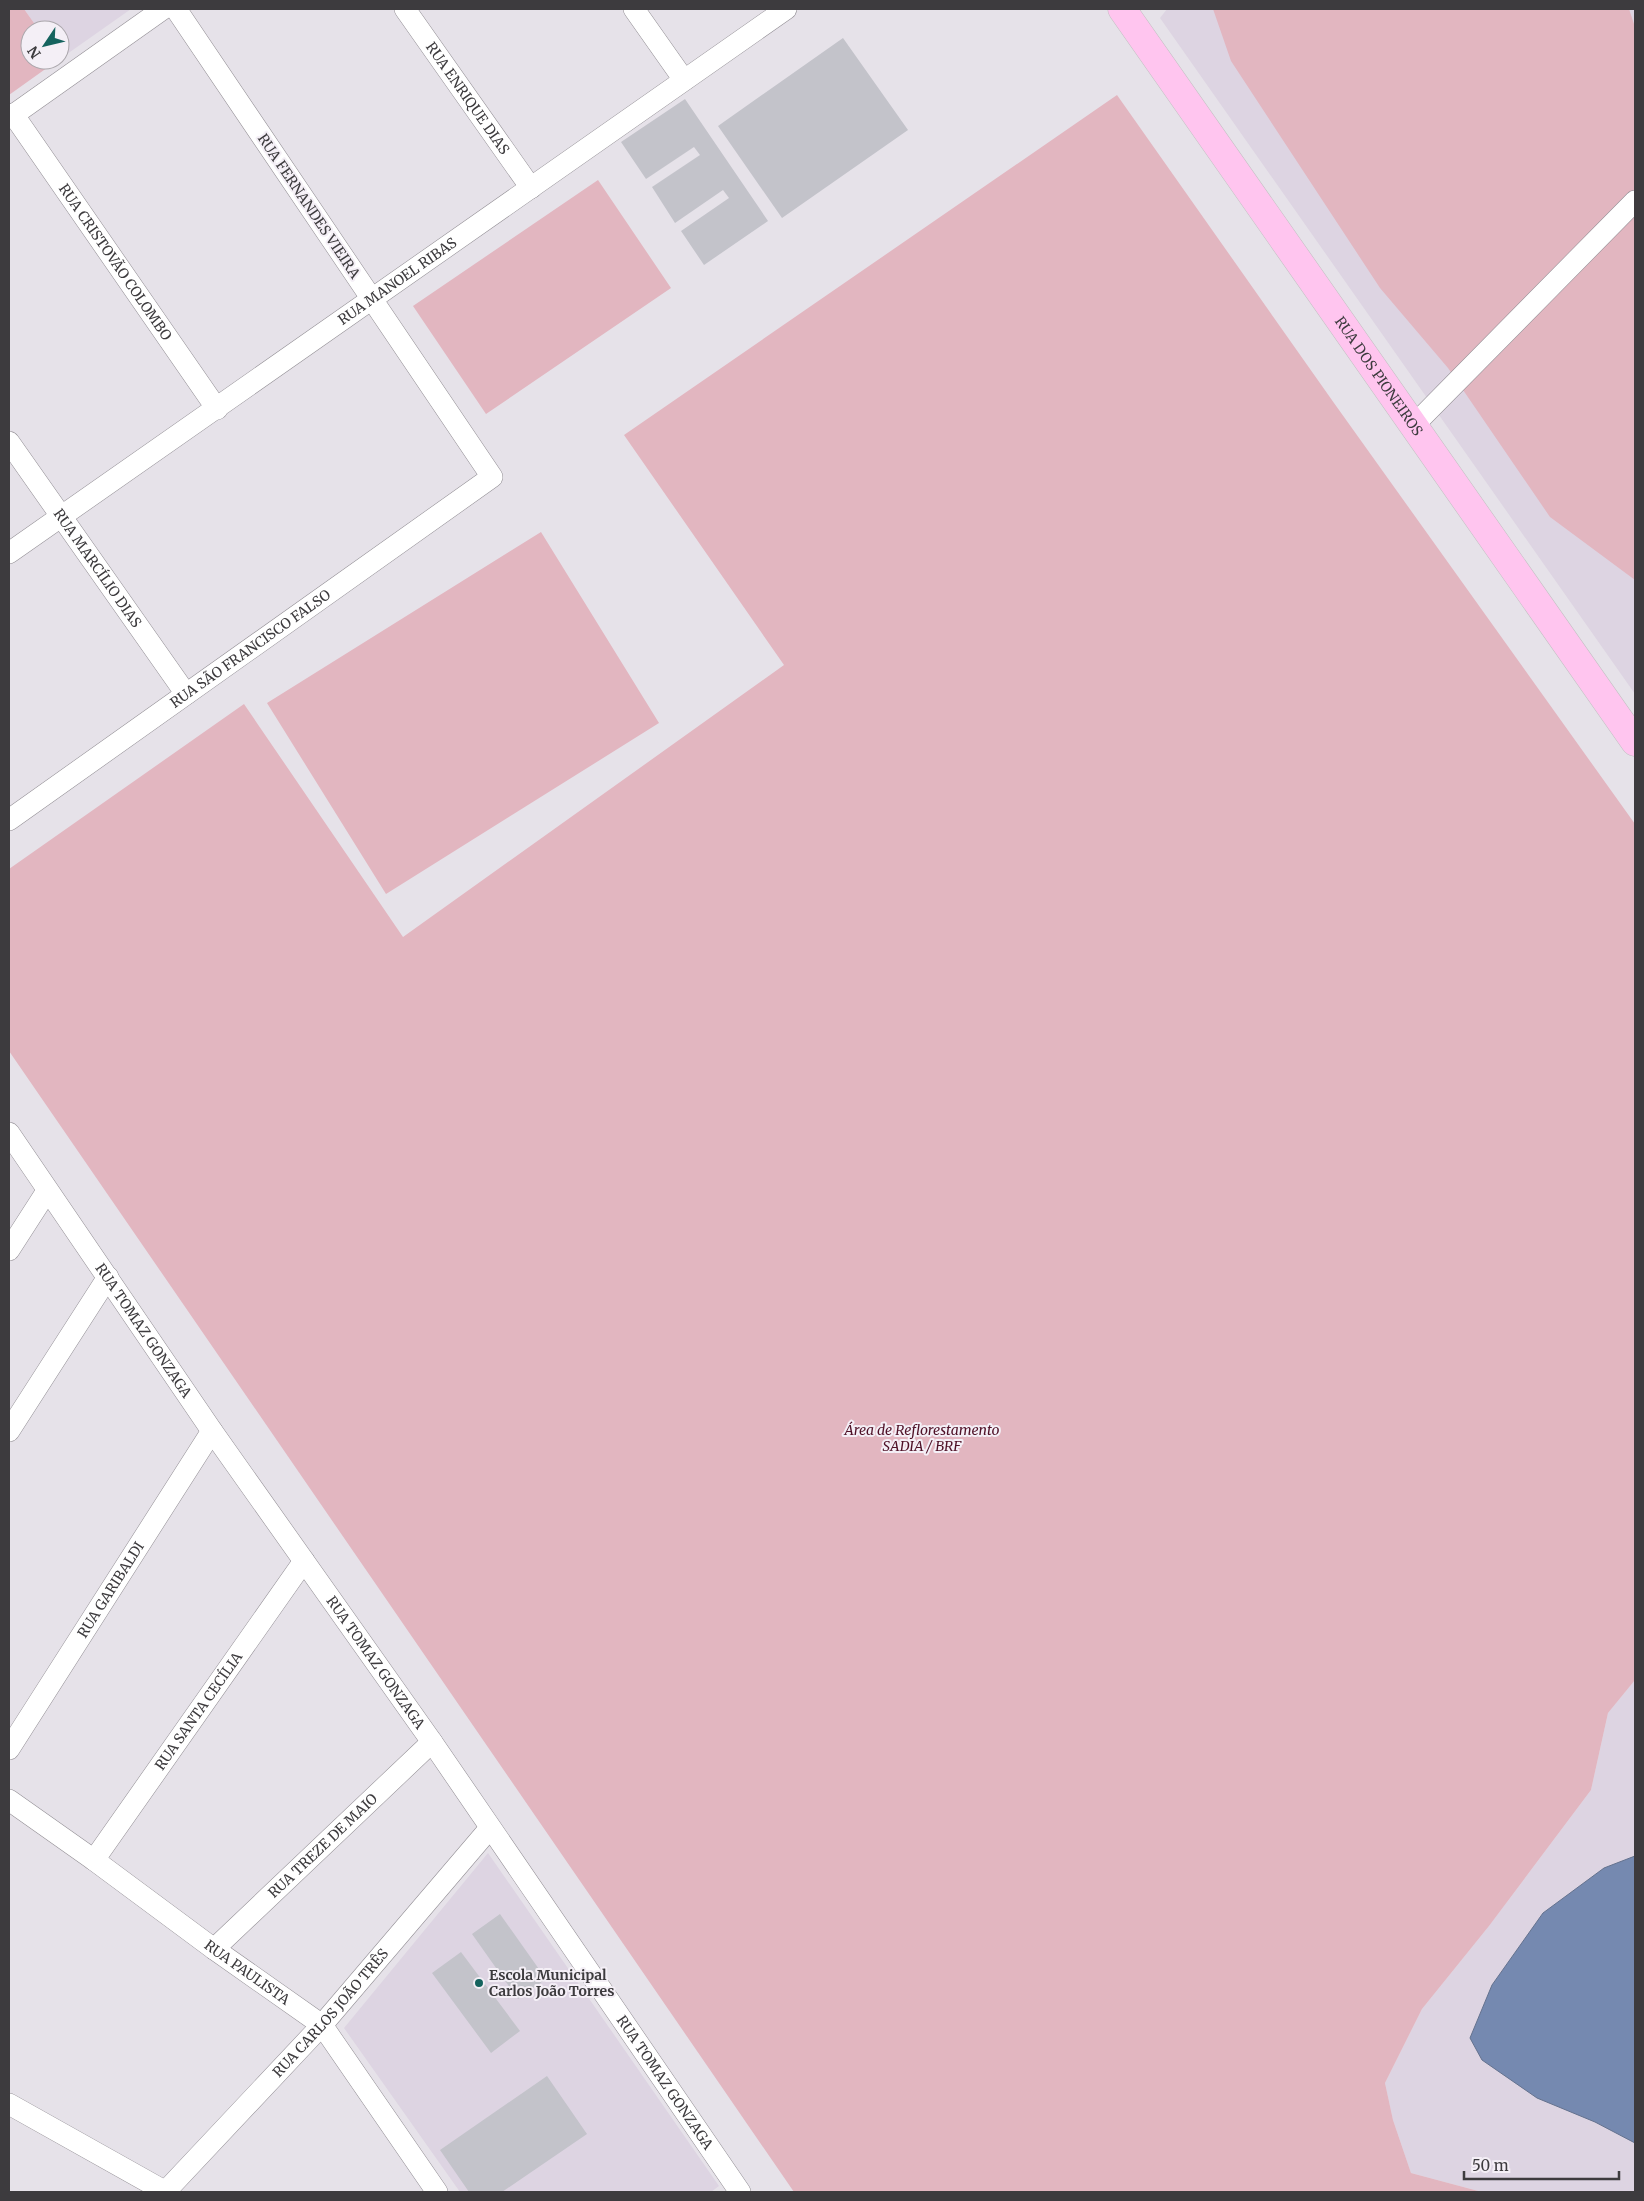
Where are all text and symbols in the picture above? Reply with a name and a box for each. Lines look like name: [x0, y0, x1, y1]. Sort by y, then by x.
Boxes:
north arrow: [20, 20, 70, 70]
street label: RUA ENRIQUE DIAS: [422, 39, 513, 158]
text: N: [24, 43, 45, 62]
street label: RUA FERNANDES VIEIRA: [254, 130, 364, 282]
street label: RUA CRISTOVÃO COLOMBO: [55, 180, 176, 344]
street label: RUA MANOEL RIBAS: [335, 233, 460, 329]
street label: RUA DOS PIONEIROS: [1331, 313, 1427, 439]
street label: RUA MARCÍLIO DIAS: [50, 505, 145, 631]
street label: RUA SÃO FRANCISCO FALSO: [167, 586, 334, 712]
street label: RUA TOMAZ GONZAGA: [91, 1260, 196, 1401]
park label: Área de Reflorestamento SADIA / BRF: [843, 1421, 1000, 1455]
street label: RUA GARIBALDI: [73, 1538, 148, 1641]
street label: RUA TOMAZ GONZAGA: [323, 1592, 429, 1732]
street label: RUA SANTA CECÍLIA: [151, 1649, 246, 1773]
street label: RUA TREZE DE MAIO: [264, 1790, 381, 1902]
street label: RUA PAULISTA: [201, 1936, 294, 2009]
street label: RUA CARLOS JOÃO TRÊS: [269, 1945, 392, 2081]
place label: Escola Municipal Carlos João Torres: [489, 1966, 614, 2000]
marker: Escola Municipal Carlos João Torres: [473, 1977, 485, 1989]
street label: RUA TOMAZ GONZAGA: [613, 2012, 717, 2153]
scale bar: [1464, 2148, 1619, 2180]
text: 50 m: [1472, 2156, 1509, 2175]

